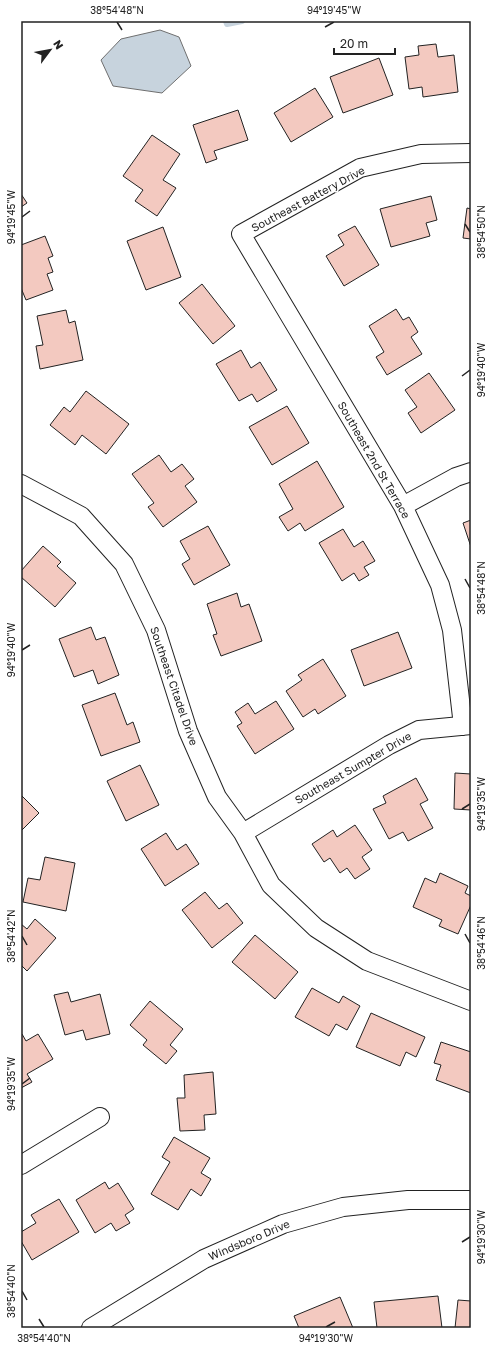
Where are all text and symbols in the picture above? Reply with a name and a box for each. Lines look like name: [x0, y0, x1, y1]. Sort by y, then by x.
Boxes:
text: 38°54'48"N: [90, 4, 144, 16]
text: 94°19'45"W: [307, 4, 362, 16]
north arrow: [30, 30, 70, 70]
scale bar: [334, 30, 395, 56]
text: 20 m: [340, 36, 368, 51]
text: N: [51, 37, 67, 51]
street label: Southeast Battery Drive: [249, 163, 367, 234]
text: 94°19'45"W: [5, 189, 17, 244]
text: 38°54'50"N: [475, 205, 487, 259]
text: 94°19'40"W: [475, 342, 487, 397]
street label: Southeast 2nd St Terrace: [336, 399, 413, 521]
text: 38°54'48"N: [475, 561, 487, 615]
text: 94°19'40"W: [5, 622, 17, 677]
street label: Southeast Citadel Drive: [148, 625, 201, 747]
street label: Southeast Sumpter Drive: [292, 729, 413, 806]
text: 94°19'35"W: [475, 777, 487, 831]
text: 38°54'42"N: [5, 909, 17, 963]
text: 38°54'46"N: [475, 916, 487, 970]
text: 94°19'35"W: [5, 1057, 17, 1111]
text: 94°19'30"W: [475, 1209, 487, 1264]
street label: Windsboro Drive: [206, 1217, 291, 1263]
text: 38°54'40"N: [5, 1264, 17, 1318]
text: 38°54'40"N: [17, 1332, 71, 1344]
text: 94°19'30"W: [299, 1332, 354, 1344]

